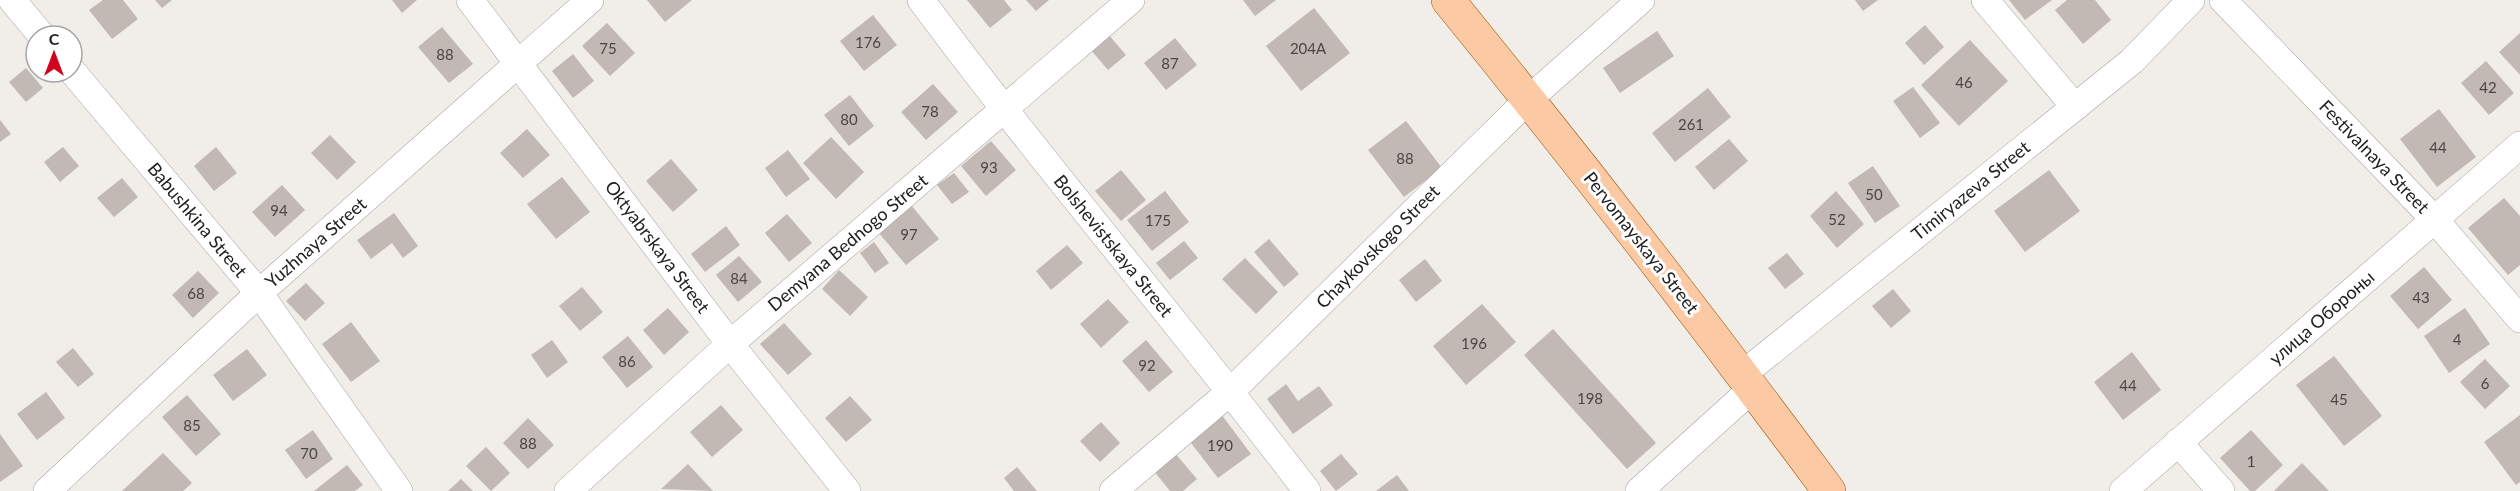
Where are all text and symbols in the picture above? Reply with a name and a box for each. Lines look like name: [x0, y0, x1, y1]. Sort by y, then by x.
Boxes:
north arrow: [24, 24, 84, 84]
text: С: [49, 29, 60, 48]
house number: 176: [855, 33, 881, 51]
house number: 75: [599, 39, 617, 57]
house number: 204А: [1290, 39, 1327, 57]
house number: 88: [436, 45, 454, 63]
house number: 87: [1161, 54, 1179, 72]
house number: 46: [1955, 73, 1973, 91]
house number: 42: [2479, 78, 2497, 96]
street label: Festivalnaya Street: [2315, 95, 2435, 218]
house number: 78: [921, 102, 939, 120]
house number: 80: [840, 110, 858, 128]
house number: 261: [1678, 115, 1704, 133]
street label: Timiryazeva Street: [1907, 135, 2034, 245]
house number: 44: [2429, 138, 2447, 156]
house number: 88: [1396, 149, 1414, 167]
street label: Babushkina Street: [143, 158, 252, 282]
house number: 93: [980, 158, 998, 176]
street label: Pervomayskaya Street: [1580, 167, 1704, 318]
street label: Demyana Bednogo Street: [763, 169, 932, 316]
street label: Bolshevistskaya Street: [1050, 170, 1178, 321]
street label: Oktyabrskaya Street: [601, 176, 715, 317]
street label: Chaykovskogo Street: [1311, 180, 1444, 313]
house number: 50: [1865, 185, 1883, 203]
street label: Yuzhnaya Street: [260, 192, 371, 292]
house number: 94: [270, 201, 288, 219]
house number: 52: [1828, 210, 1846, 228]
house number: 175: [1145, 211, 1171, 229]
house number: 97: [900, 225, 918, 243]
street label: улица Обороны: [2264, 266, 2378, 369]
house number: 84: [730, 269, 748, 287]
house number: 68: [187, 284, 205, 302]
house number: 43: [2412, 288, 2430, 306]
house number: 4: [2453, 330, 2462, 348]
house number: 196: [1461, 334, 1487, 352]
house number: 86: [618, 352, 636, 370]
house number: 92: [1138, 356, 1156, 374]
house number: 6: [2481, 374, 2490, 392]
house number: 44: [2119, 376, 2137, 394]
house number: 198: [1577, 389, 1603, 407]
house number: 45: [2330, 390, 2348, 408]
house number: 85: [183, 416, 201, 434]
house number: 88: [519, 434, 537, 452]
house number: 190: [1207, 436, 1233, 454]
house number: 70: [300, 444, 318, 462]
house number: 1: [2247, 452, 2255, 470]

